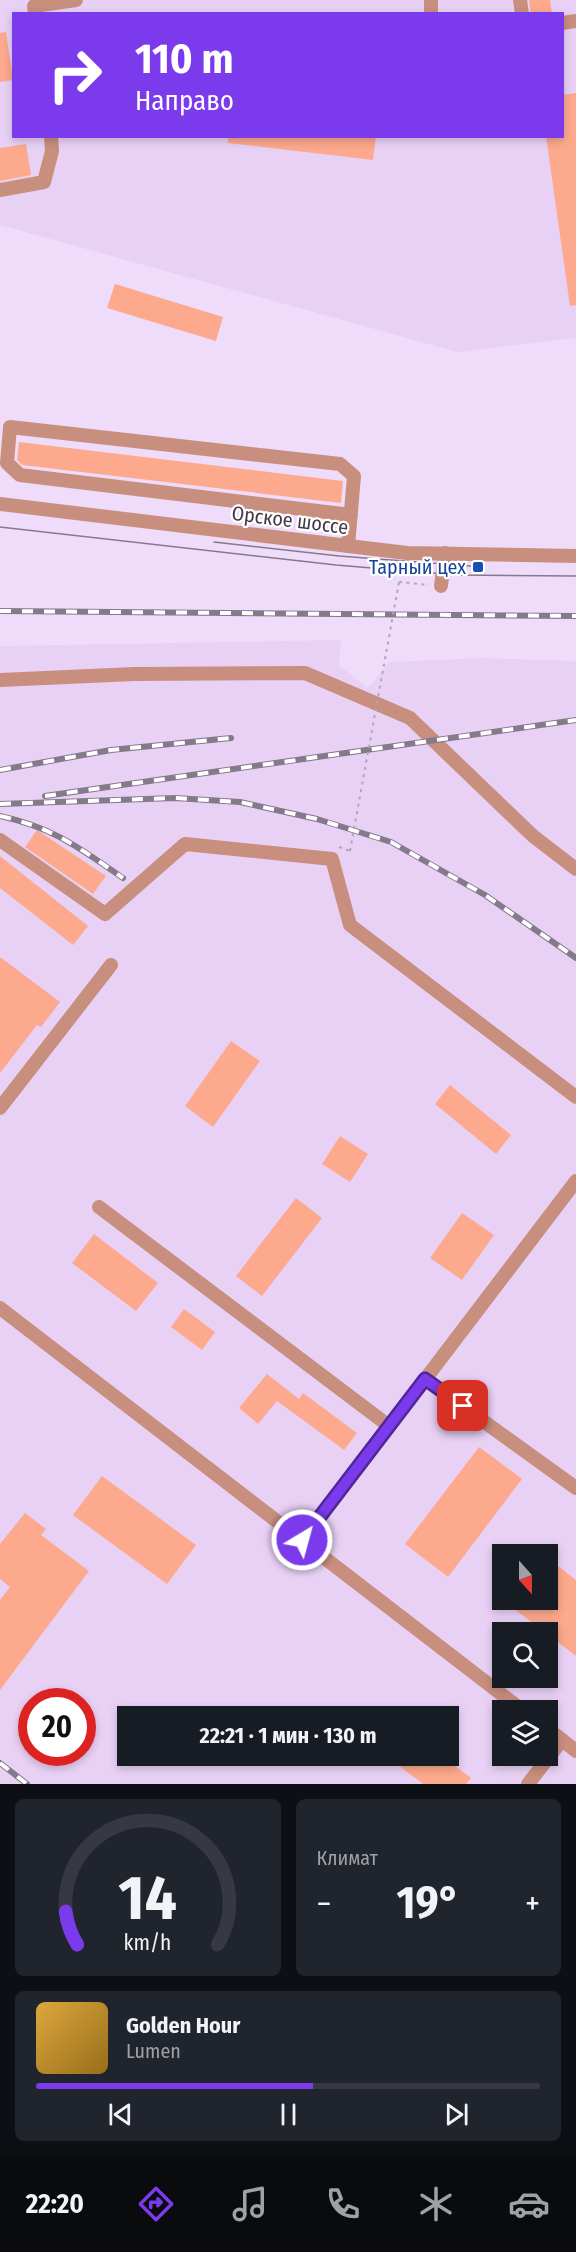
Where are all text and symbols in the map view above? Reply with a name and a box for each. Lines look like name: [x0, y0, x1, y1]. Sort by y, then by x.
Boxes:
text: 110 m: [135, 34, 234, 84]
icon: right: [36, 36, 114, 114]
text: Направо: [135, 85, 234, 117]
street label: Орское шоссе: [230, 501, 350, 539]
place label: Тарный цех: [369, 555, 466, 579]
marker: Тарный цех: [471, 560, 485, 574]
pin: [437, 1380, 488, 1431]
icon: arrive: [446, 1389, 479, 1422]
position arrow: [270, 1508, 334, 1572]
north arrow: [492, 1544, 558, 1610]
map controls: [492, 1544, 558, 1766]
button: search: [492, 1622, 558, 1688]
speed limit sign: 20: [18, 1688, 96, 1766]
button: layers: [492, 1700, 558, 1766]
text: 22:21 · 1 мин · 130 m: [200, 1722, 376, 1749]
text: Климат: [317, 1846, 378, 1870]
text: 14: [119, 1861, 177, 1936]
text: 19°: [396, 1876, 460, 1930]
text: −: [317, 1884, 331, 1924]
text: +: [525, 1884, 540, 1924]
text: km/h: [124, 1930, 172, 1956]
text: Golden Hour: [126, 2012, 240, 2039]
text: Lumen: [126, 2039, 181, 2063]
icon: previous: [104, 2098, 137, 2131]
icon: pause: [272, 2098, 305, 2131]
icon: next: [440, 2098, 473, 2131]
icon: directions: [135, 2183, 177, 2225]
icon: music: [229, 2183, 271, 2225]
icon: phone: [322, 2183, 364, 2225]
icon: climate: [415, 2183, 457, 2225]
icon: car: [508, 2183, 550, 2225]
text: 22:20: [26, 2188, 84, 2220]

